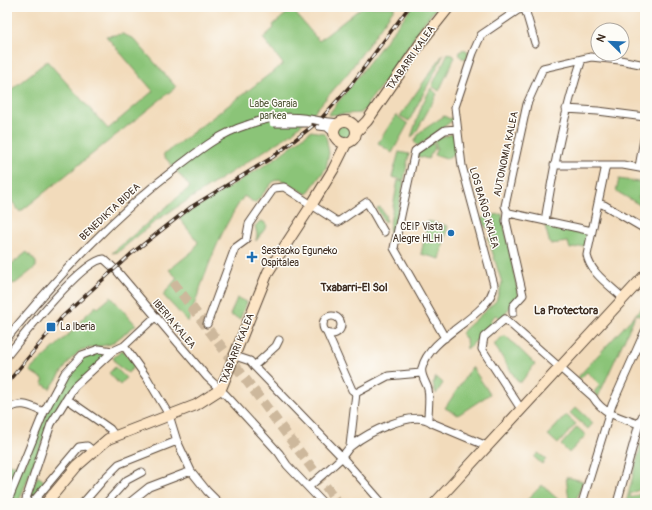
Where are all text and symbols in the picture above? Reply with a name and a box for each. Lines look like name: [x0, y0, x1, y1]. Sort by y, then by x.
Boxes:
north arrow: [590, 22, 630, 62]
street label: TXABARRI KALEA: [384, 23, 438, 93]
text: N: [594, 32, 609, 44]
park label: Labe Garaia parkea: [249, 98, 297, 122]
street label: AUTONOMIA KALEA: [491, 110, 521, 198]
street label: LOS BAÑOS KALEA: [467, 166, 502, 250]
street label: BENEDIKTA BIDEA: [77, 181, 143, 243]
place label: CEIP Vista Alegre HLHI: [393, 221, 443, 245]
marker: CEIP Vista Alegre HLHI: [446, 228, 456, 238]
place label: Sestaoko Eguneko Ospitalea: [261, 245, 338, 269]
marker: Sestaoko Eguneko Ospitalea: [246, 251, 258, 263]
district label: Txabarri-El Sol: [319, 281, 388, 294]
street label: IBERIA KALEA: [150, 297, 198, 352]
district label: La Protectora: [534, 304, 598, 317]
street label: TXABARRI KALEA: [217, 311, 257, 386]
marker: La Iberia: [45, 321, 57, 333]
place label: La Iberia: [60, 321, 95, 333]

